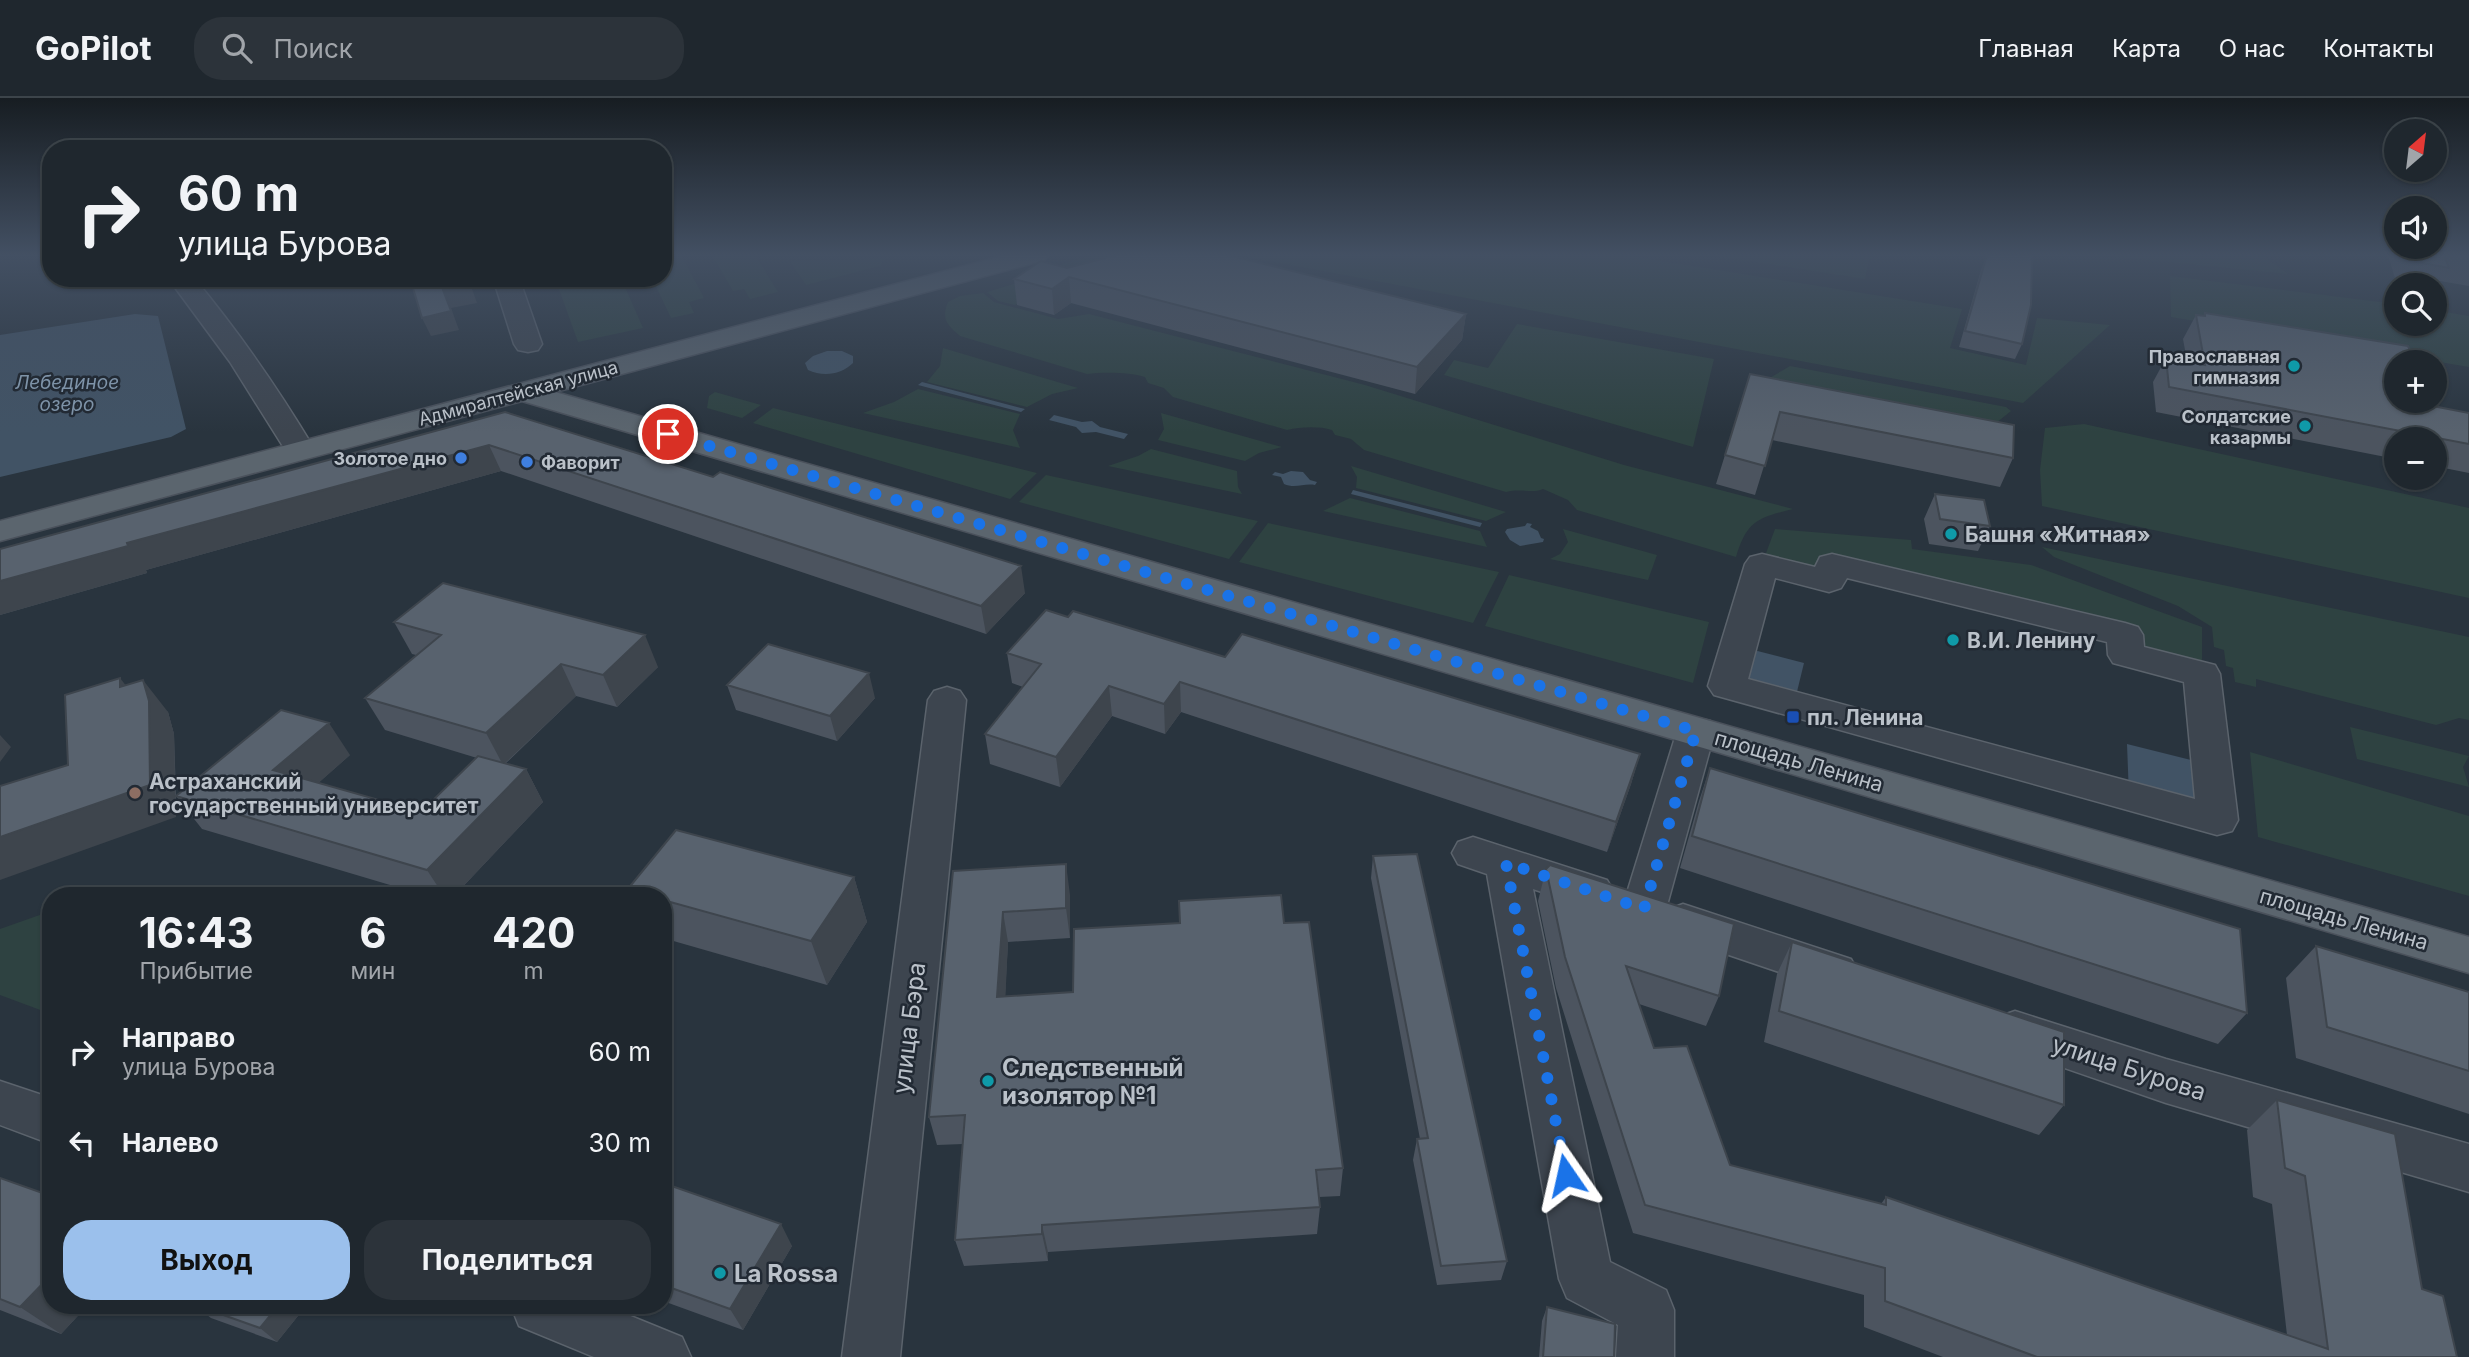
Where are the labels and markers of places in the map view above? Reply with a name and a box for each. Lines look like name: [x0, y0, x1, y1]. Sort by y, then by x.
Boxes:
place label: Православная гимназия: [2149, 346, 2280, 388]
marker: Православная гимназия: [2286, 358, 2302, 374]
pin: [638, 404, 698, 464]
place label: Солдатские казармы: [2182, 406, 2291, 448]
marker: Солдатские казармы: [2297, 418, 2313, 434]
place label: Золотое дно: [333, 448, 447, 469]
marker: Золотое дно: [453, 450, 469, 466]
place label: Фаворит: [541, 452, 620, 473]
marker: Фаворит: [519, 454, 535, 470]
place label: Башня «Житная»: [1965, 522, 2151, 547]
marker: Башня «Житная»: [1943, 526, 1959, 542]
place label: В.И. Ленину: [1967, 628, 2096, 653]
marker: В.И. Ленину: [1945, 632, 1961, 648]
place label: пл. Ленина: [1807, 705, 1924, 730]
marker: пл. Ленина: [1785, 709, 1801, 725]
place label: Астраханский государственный университет: [149, 769, 479, 818]
marker: Астраханский государственный университет: [127, 785, 143, 801]
place label: Следственный изолятор №1: [1002, 1053, 1183, 1110]
marker: Следственный изолятор №1: [980, 1073, 996, 1089]
place label: La Rossa: [734, 1259, 838, 1288]
marker: La Rossa: [712, 1265, 728, 1281]

